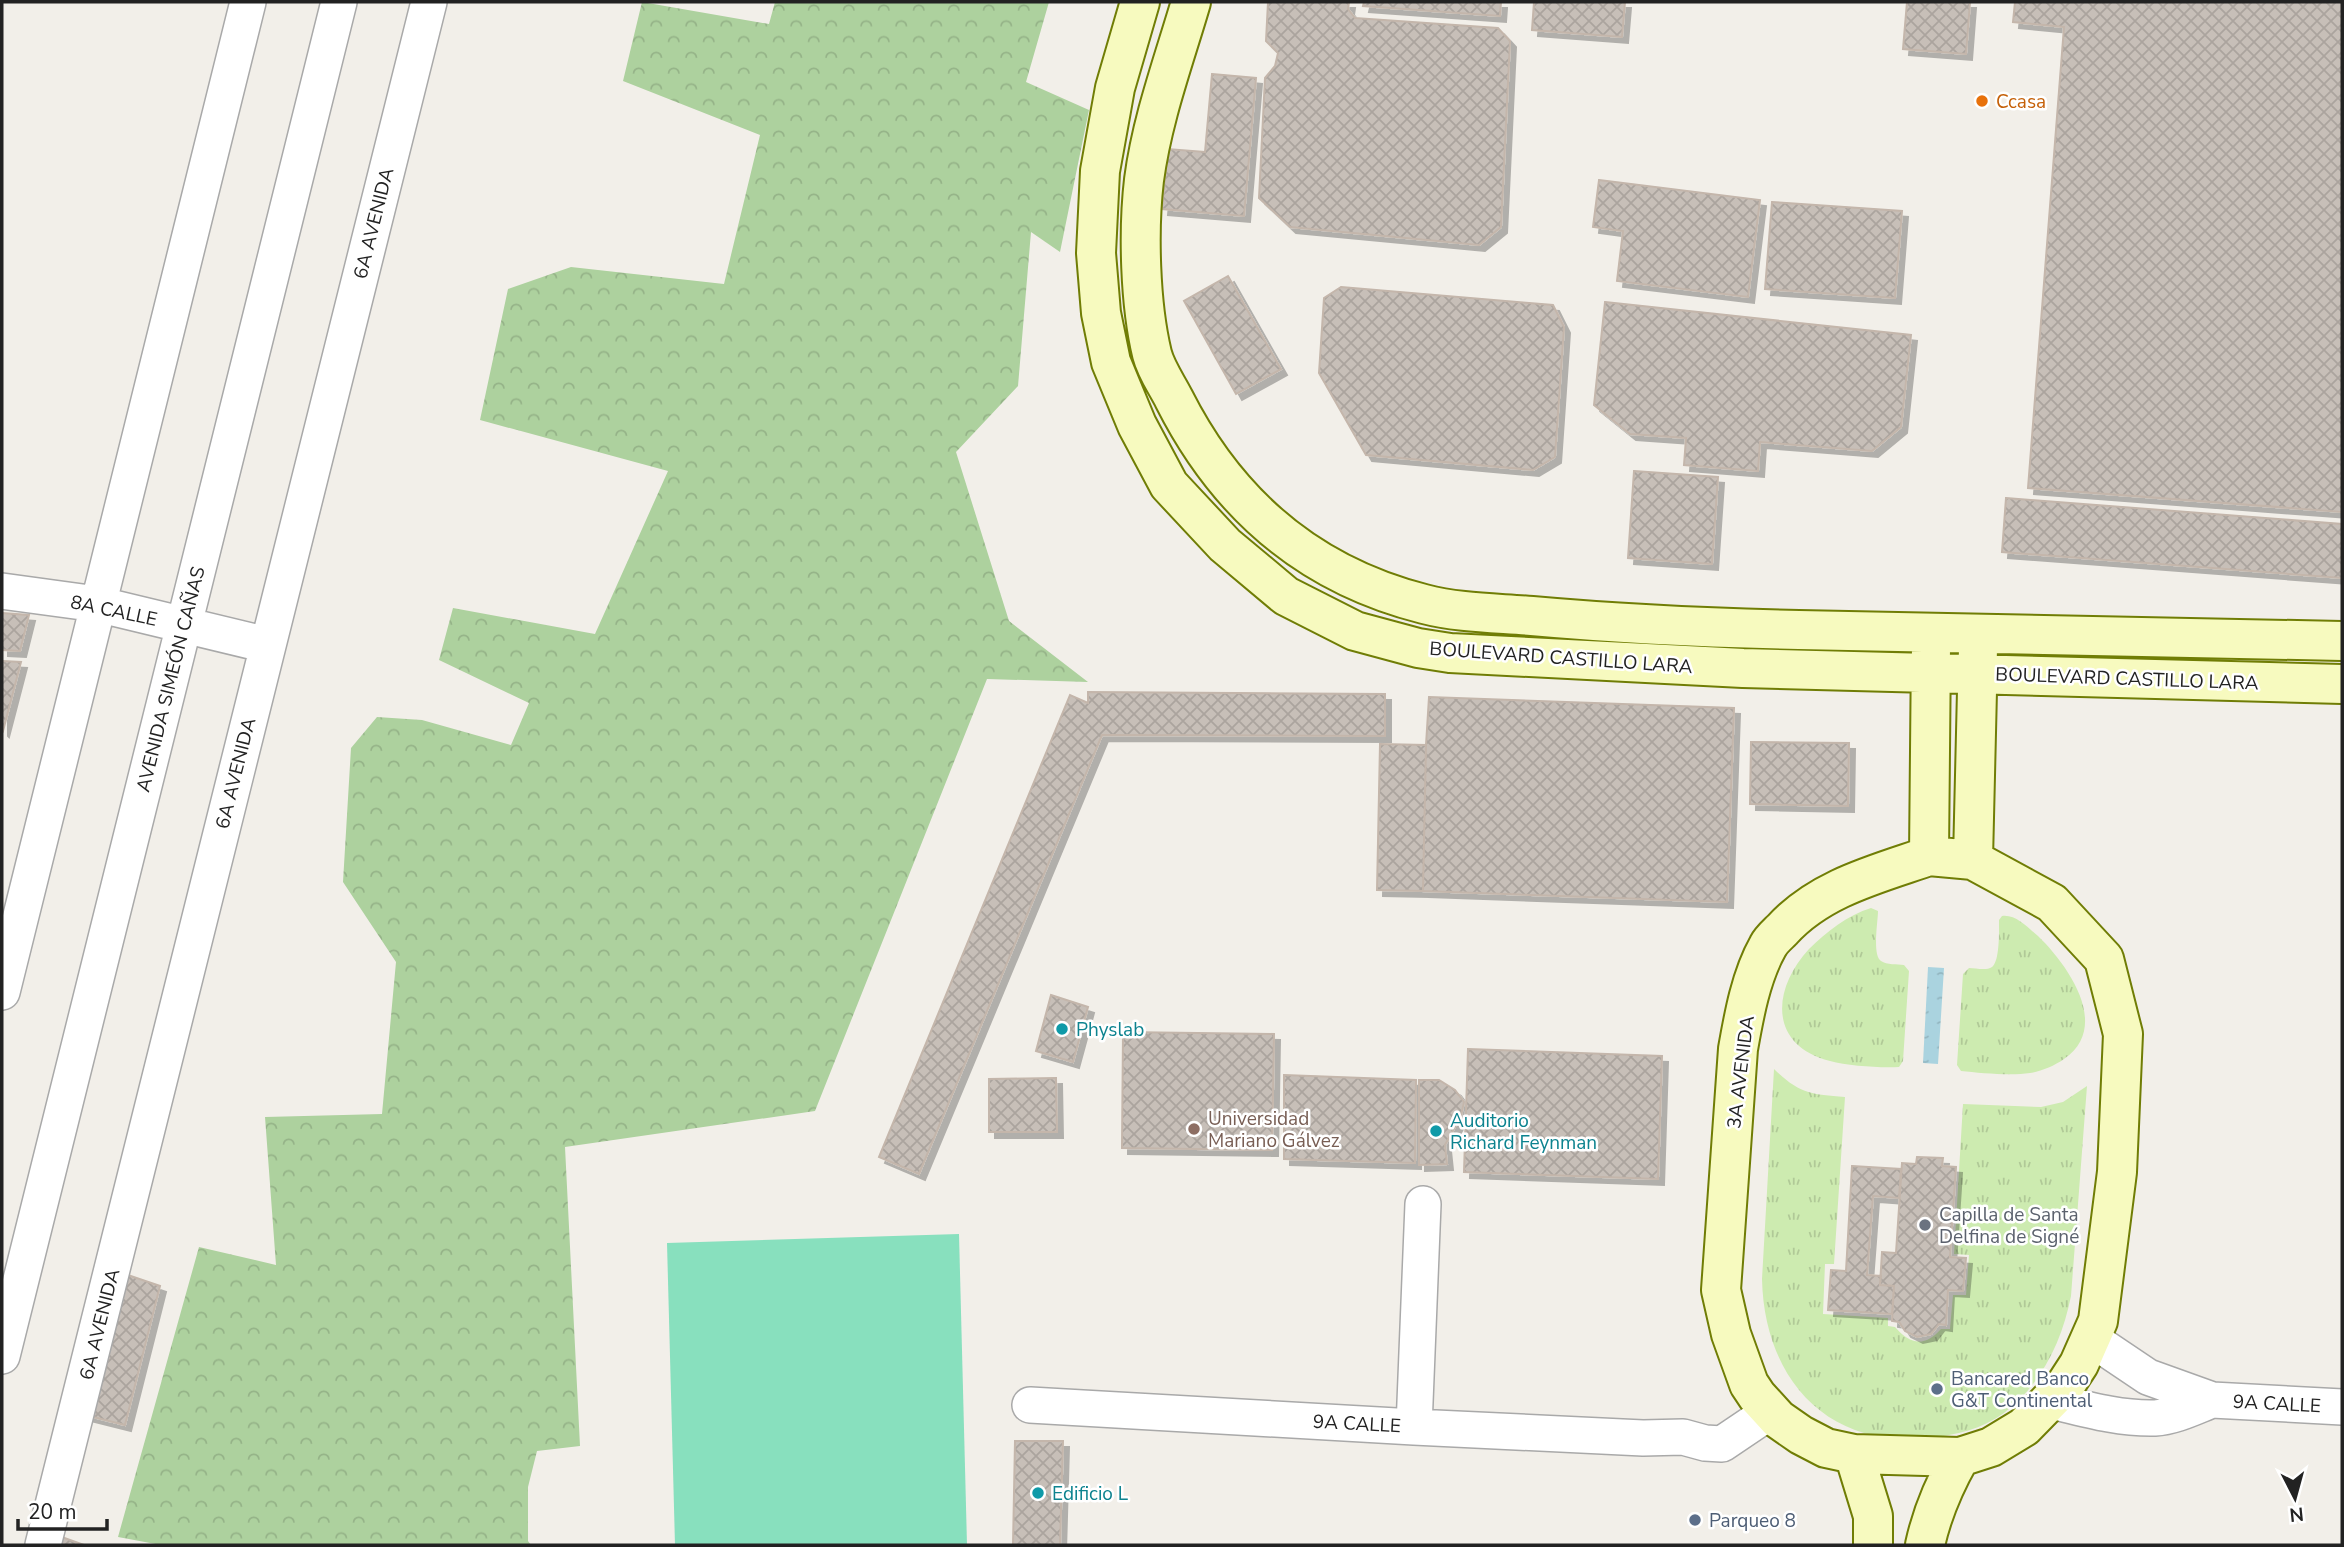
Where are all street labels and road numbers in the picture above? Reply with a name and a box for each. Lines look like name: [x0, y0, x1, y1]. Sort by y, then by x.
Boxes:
street label: 6A AVENIDA: [348, 165, 400, 282]
street label: AVENIDA SIMEÓN CAÑAS: [130, 564, 212, 795]
street label: 8A CALLE: [68, 589, 160, 633]
street label: BOULEVARD CASTILLO LARA: [1429, 636, 1693, 680]
street label: BOULEVARD CASTILLO LARA: [1995, 661, 2259, 697]
street label: 6A AVENIDA: [210, 715, 262, 832]
street label: 3A AVENIDA: [1721, 1014, 1761, 1130]
street label: 6A AVENIDA: [74, 1266, 126, 1383]
street label: 9A CALLE: [2232, 1389, 2322, 1419]
street label: 9A CALLE: [1312, 1409, 1402, 1439]

